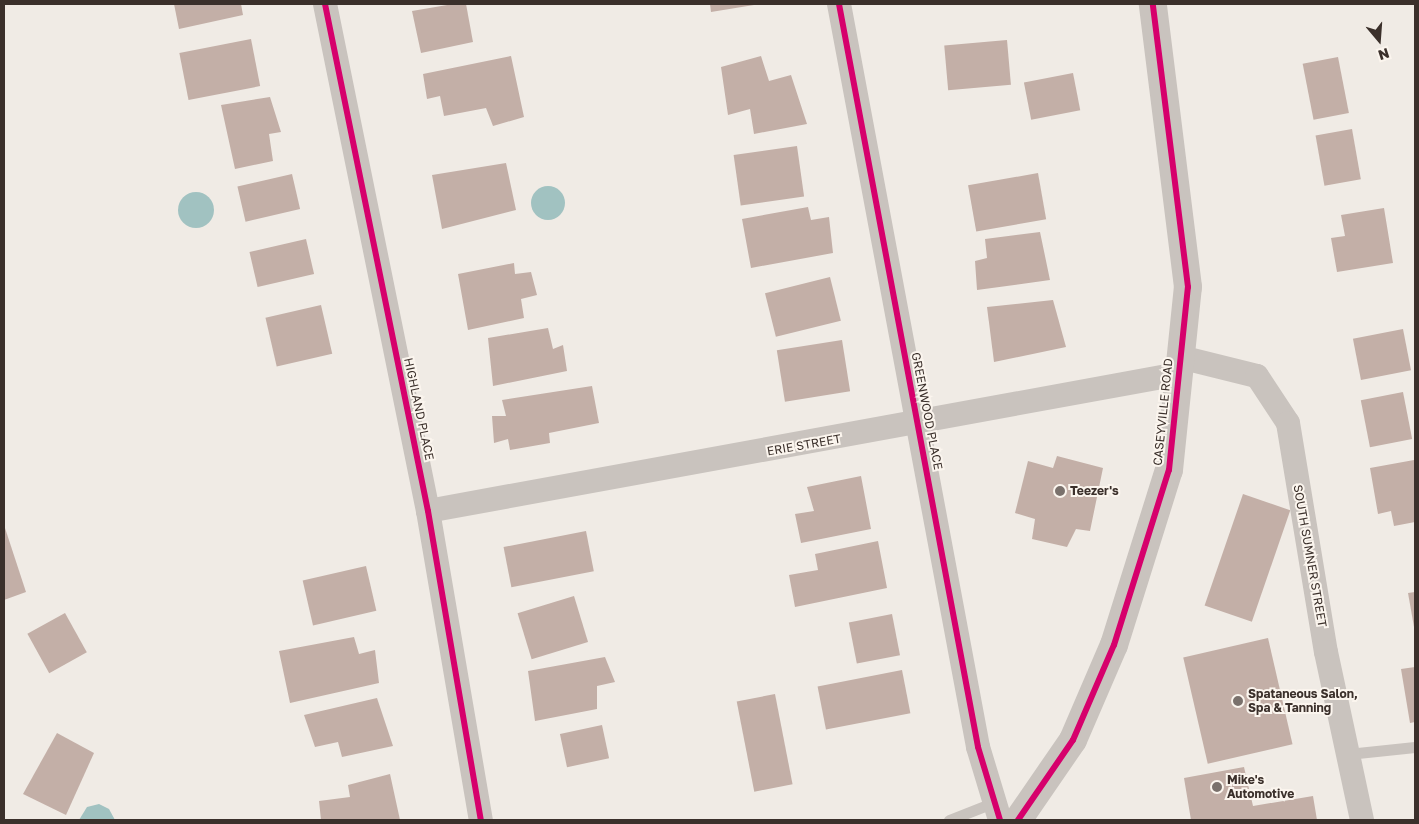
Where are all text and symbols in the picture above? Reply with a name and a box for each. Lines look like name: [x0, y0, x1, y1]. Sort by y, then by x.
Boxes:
north arrow: [1354, 15, 1404, 65]
text: N: [1376, 45, 1391, 64]
street label: GREENWOOD PLACE: [909, 351, 945, 471]
street label: HIGHLAND PLACE: [401, 356, 437, 462]
street label: CASEYVILLE ROAD: [1150, 358, 1176, 466]
street label: ERIE STREET: [766, 431, 842, 459]
place label: Teezer's: [1070, 484, 1119, 498]
street label: SOUTH SUMNER STREET: [1290, 484, 1330, 628]
marker: Teezer's: [1054, 485, 1066, 497]
place label: Spataneous Salon, Spa & Tanning: [1248, 687, 1358, 715]
marker: Spataneous Salon, Spa & Tanning: [1232, 695, 1244, 707]
place label: Mike's Automotive: [1227, 773, 1294, 801]
marker: Mike's Automotive: [1211, 781, 1223, 793]

